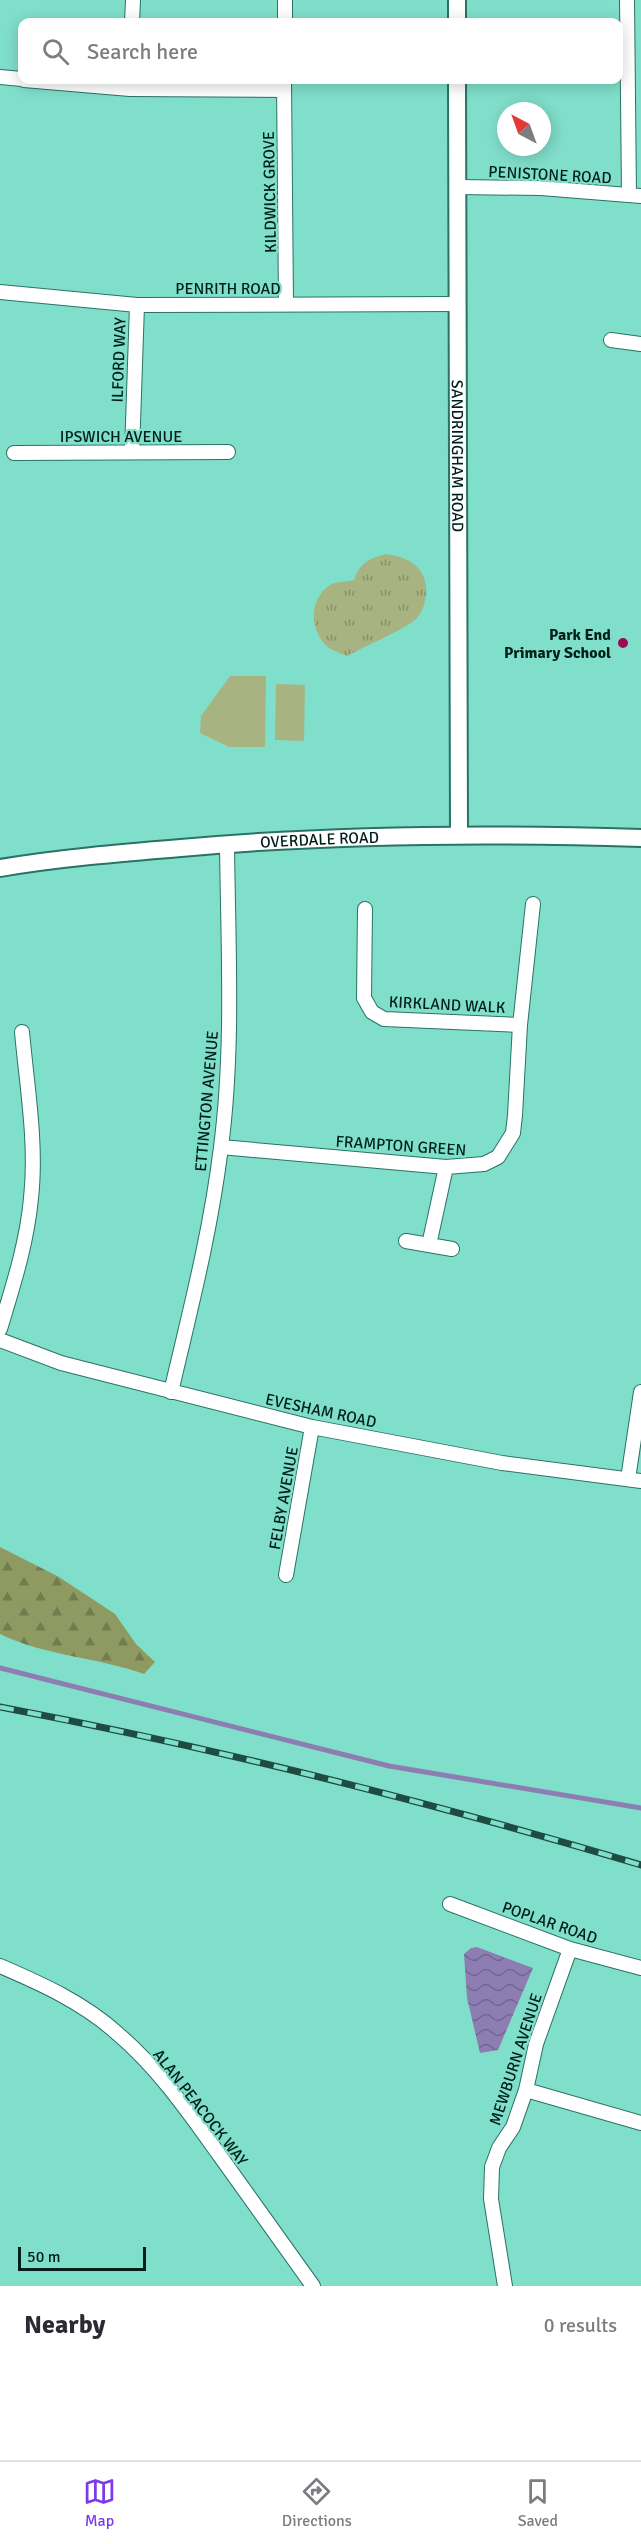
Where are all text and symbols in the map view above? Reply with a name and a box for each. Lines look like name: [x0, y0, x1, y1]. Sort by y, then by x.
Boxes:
search box: [18, 18, 623, 84]
icon: search: [39, 35, 72, 68]
text: Search here: [87, 38, 198, 65]
north arrow: [497, 102, 551, 156]
street label: KILDWICK GROVE: [259, 131, 281, 253]
street label: PENISTONE ROAD: [488, 162, 612, 188]
street label: PENRITH ROAD: [175, 279, 281, 299]
street label: ILFORD WAY: [108, 317, 130, 403]
street label: SANDRINGHAM ROAD: [447, 380, 467, 532]
street label: IPSWICH AVENUE: [60, 427, 182, 447]
place label: Park End Primary School: [504, 625, 611, 663]
marker: Park End Primary School: [616, 636, 630, 650]
street label: OVERDALE ROAD: [260, 828, 379, 853]
street label: KIRKLAND WALK: [388, 992, 506, 1018]
street label: ETTINGTON AVENUE: [191, 1030, 223, 1172]
street label: FRAMPTON GREEN: [335, 1131, 467, 1161]
street label: EVESHAM ROAD: [263, 1389, 378, 1433]
street label: FELBY AVENUE: [265, 1445, 303, 1551]
street label: POPLAR ROAD: [499, 1897, 600, 1949]
street label: MEWBURN AVENUE: [485, 1991, 547, 2128]
street label: ALAN PEACOCK WAY: [148, 2045, 252, 2170]
scale bar: [18, 2244, 146, 2272]
text: 50 m: [27, 2247, 61, 2267]
text: Nearby: [24, 2309, 105, 2341]
text: 0 results: [544, 2313, 617, 2338]
tab: Map: [83, 2475, 116, 2531]
tab: Directions: [282, 2475, 352, 2531]
tab: Saved: [518, 2475, 558, 2531]

